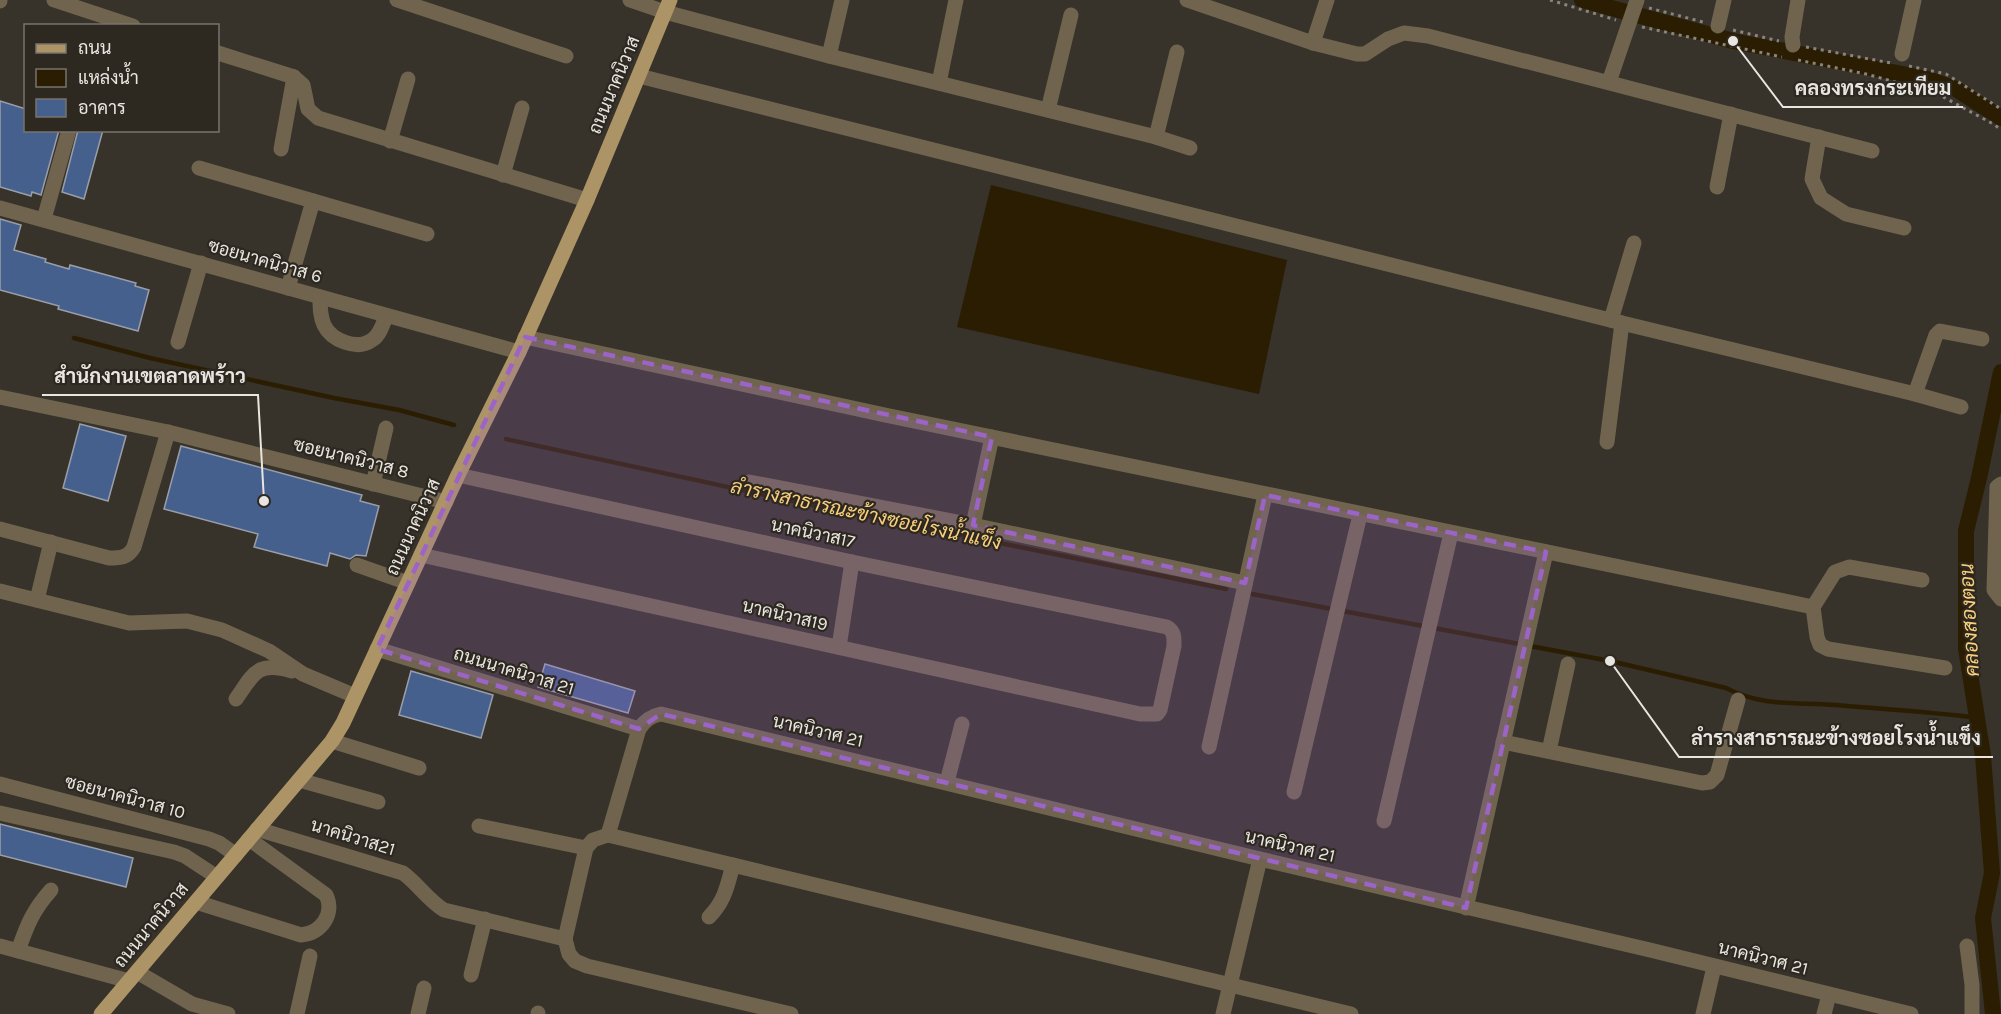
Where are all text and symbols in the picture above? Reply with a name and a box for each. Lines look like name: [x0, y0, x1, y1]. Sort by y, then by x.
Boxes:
legend: [24, 24, 219, 132]
street label: ถนนนาคนิวาส: [583, 33, 645, 137]
text: ถนน: [78, 37, 111, 59]
text: แหล่งน้ำ: [78, 62, 139, 89]
callout: คลองทรงกระเทียม: [1783, 69, 1963, 107]
text: คลองทรงกระเทียม: [1795, 75, 1951, 100]
text: อาคาร: [78, 97, 126, 119]
street label: ซอยนาคนิวาส 6: [206, 234, 324, 288]
callout: สำนักงานเขตลาดพร้าว: [42, 357, 258, 395]
text: สำนักงานเขตลาดพร้าว: [54, 363, 246, 388]
street label: ซอยนาคนิวาส 8: [291, 433, 411, 483]
water label: ลำรางสาธารณะข้างซอยโรงน้ำแข็ง: [728, 468, 1005, 554]
street label: ถนนนาคนิวาส: [381, 475, 445, 579]
street label: นาคนิวาส17: [769, 513, 858, 553]
water label: คลองสองตอน: [1955, 562, 1984, 677]
street label: นาคนิวาส19: [740, 594, 830, 636]
street label: ถนนนาคนิวาส 21: [451, 642, 577, 700]
street label: นาคนิวาศ 21: [771, 710, 865, 752]
callout: ลำรางสาธารณะข้างซอยโรงน้ำแข็ง: [1679, 719, 1993, 757]
text: ลำรางสาธารณะข้างซอยโรงน้ำแข็ง: [1691, 720, 1981, 750]
street label: ซอยนาคนิวาส 10: [62, 770, 188, 824]
street label: นาคนิวาส21: [308, 814, 398, 860]
street label: นาคนิวาศ 21: [1243, 825, 1337, 867]
street label: ถนนนาคนิวาส: [109, 878, 193, 972]
street label: นาคนิวาศ 21: [1716, 936, 1810, 980]

